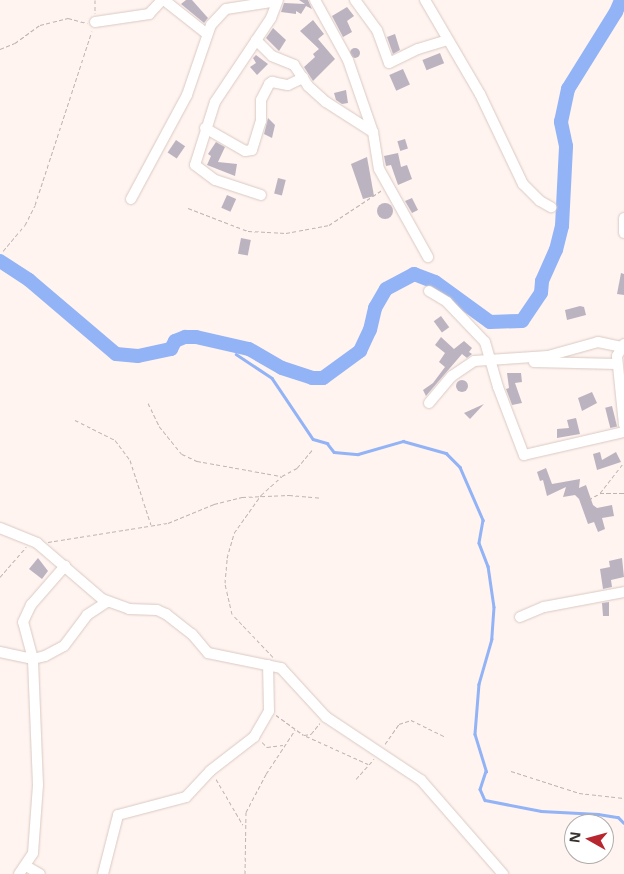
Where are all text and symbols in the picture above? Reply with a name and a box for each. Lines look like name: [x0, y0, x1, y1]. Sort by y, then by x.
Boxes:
north arrow: [564, 814, 614, 864]
text: N: [564, 830, 585, 844]

